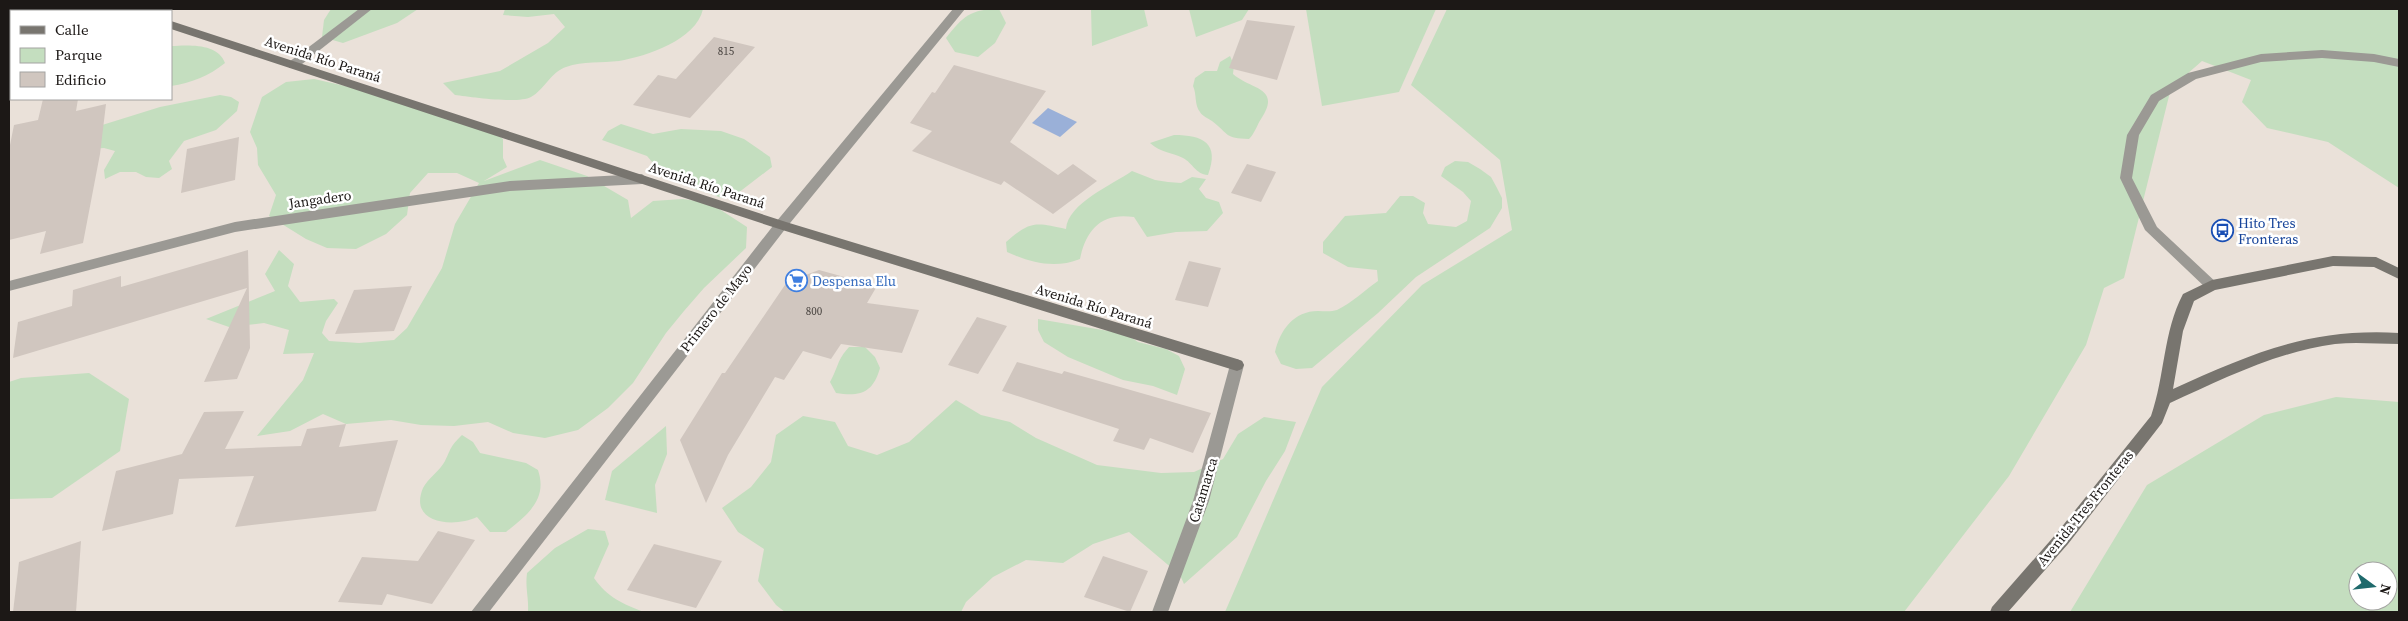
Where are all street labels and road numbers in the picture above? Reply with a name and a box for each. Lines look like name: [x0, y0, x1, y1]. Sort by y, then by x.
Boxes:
street label: Avenida Río Paraná: [262, 31, 385, 88]
street label: Avenida Río Paraná: [646, 157, 769, 214]
street label: Jangadero: [286, 185, 353, 213]
street label: Primero de Mayo: [675, 259, 757, 356]
street label: Avenida Río Paraná: [1033, 279, 1156, 334]
street label: Avenida Tres Fronteras: [2032, 446, 2138, 570]
street label: Catamarca: [1184, 454, 1223, 525]

